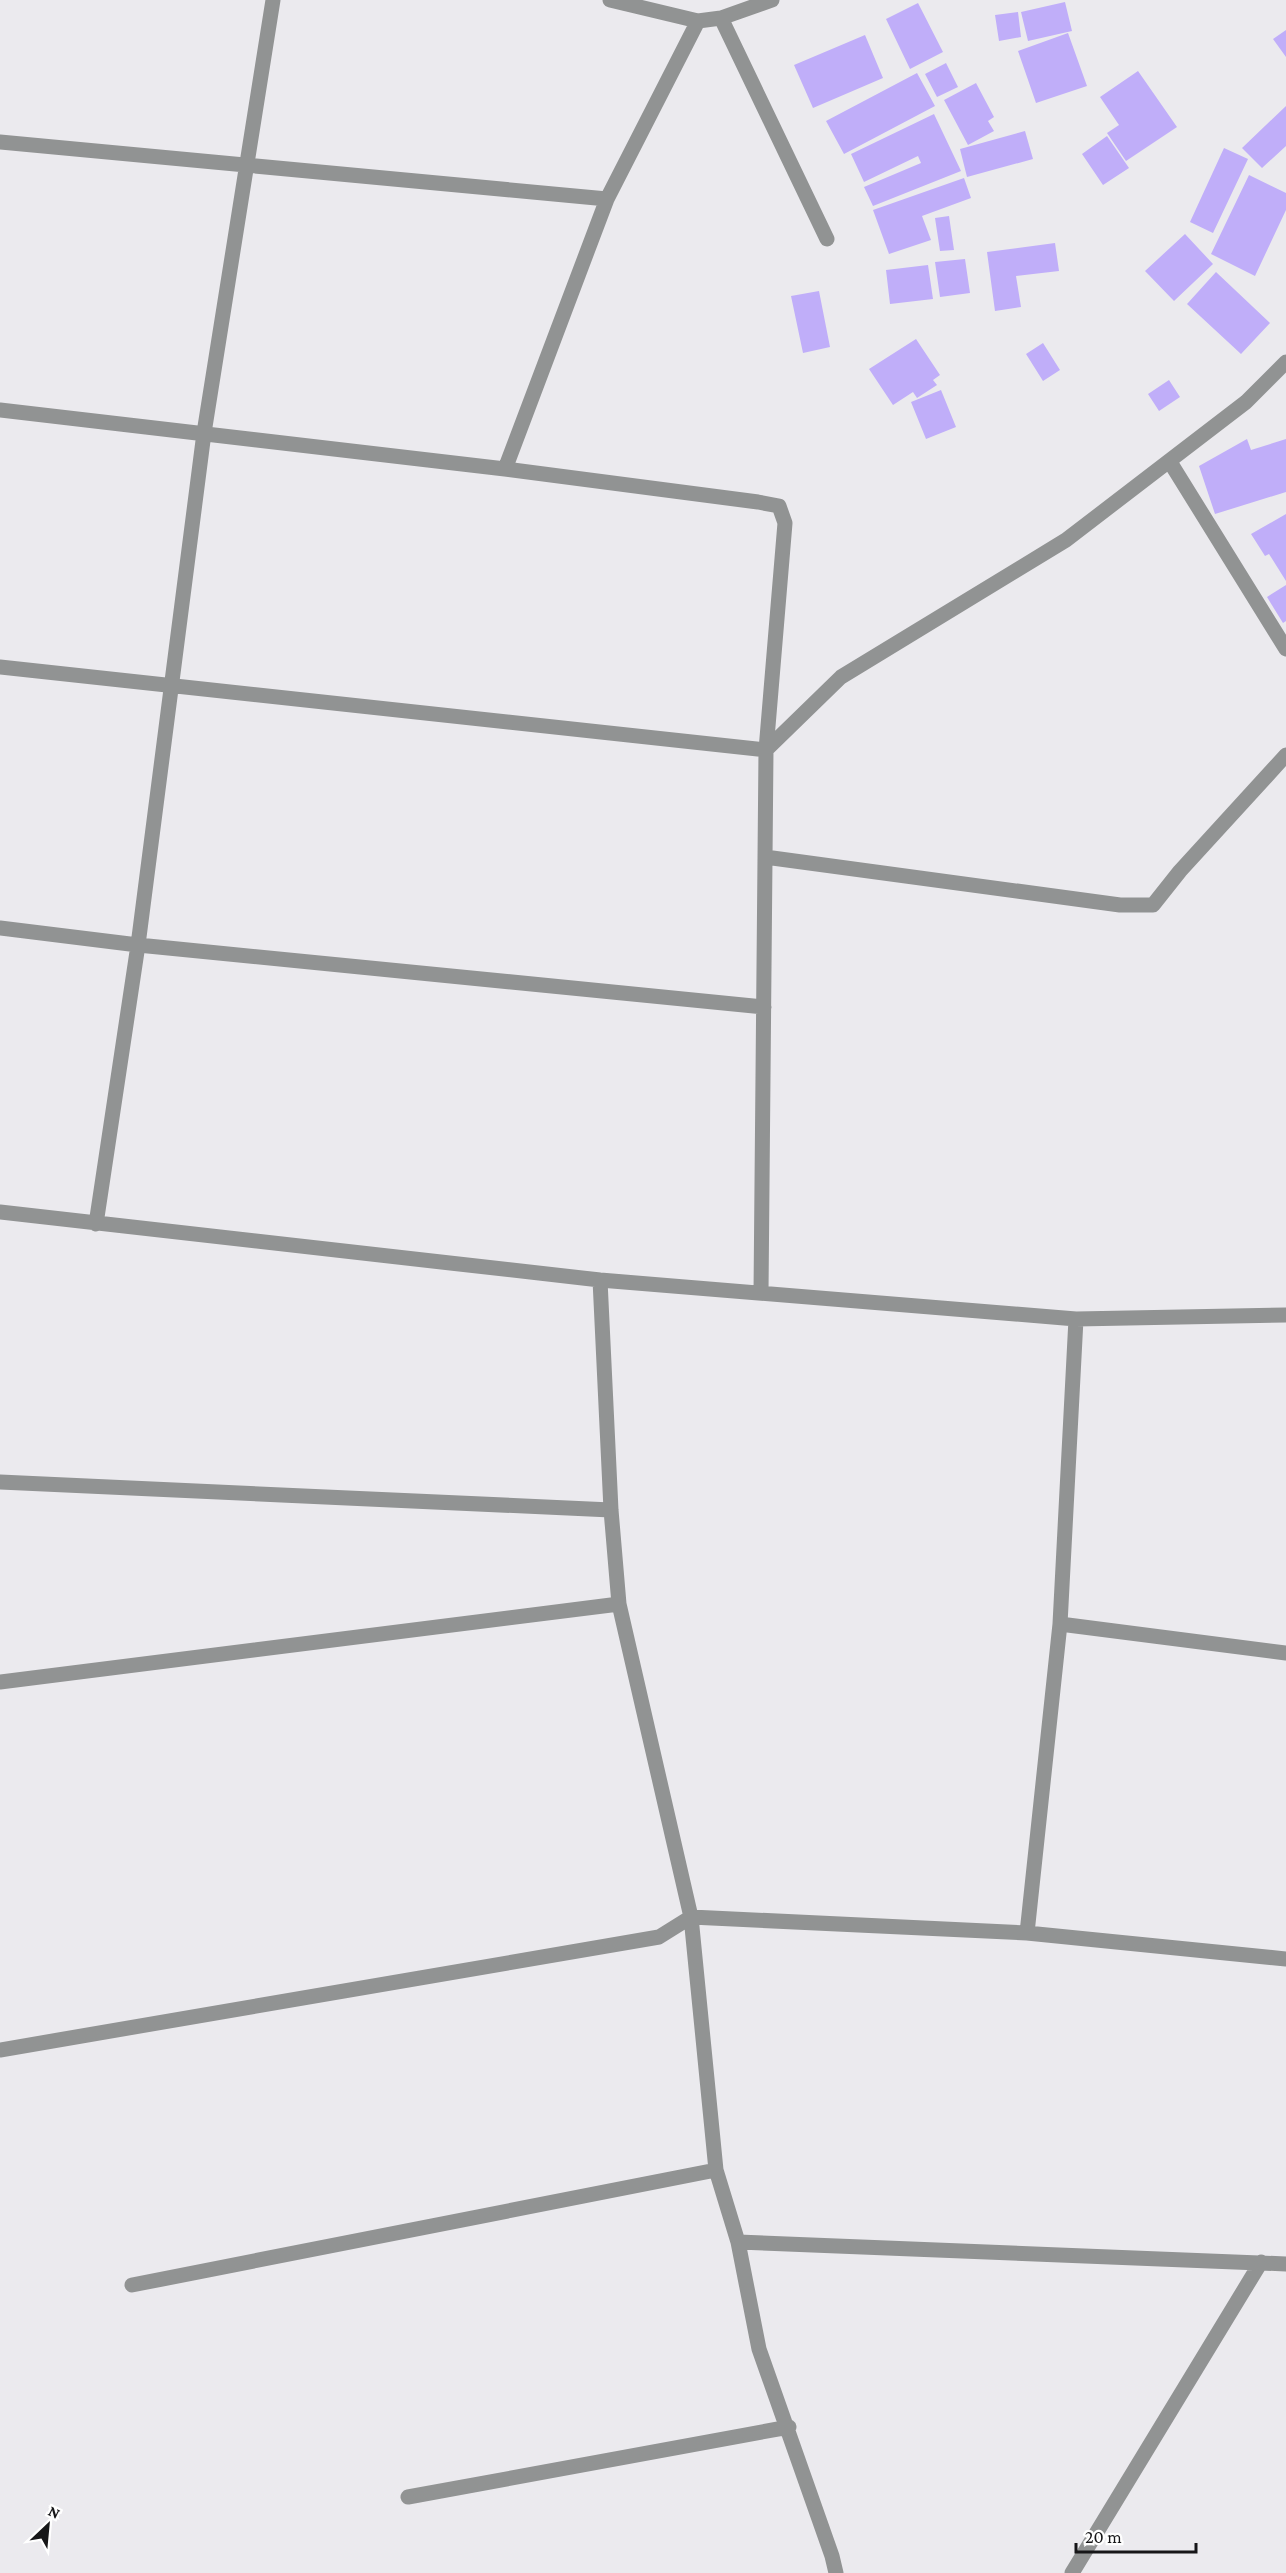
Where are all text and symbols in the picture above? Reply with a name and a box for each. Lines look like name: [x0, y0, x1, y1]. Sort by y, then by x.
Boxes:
north arrow: [18, 2495, 78, 2555]
text: N: [46, 2502, 63, 2522]
scale bar: [1076, 2516, 1196, 2554]
text: 20 m: [1085, 2527, 1122, 2547]

